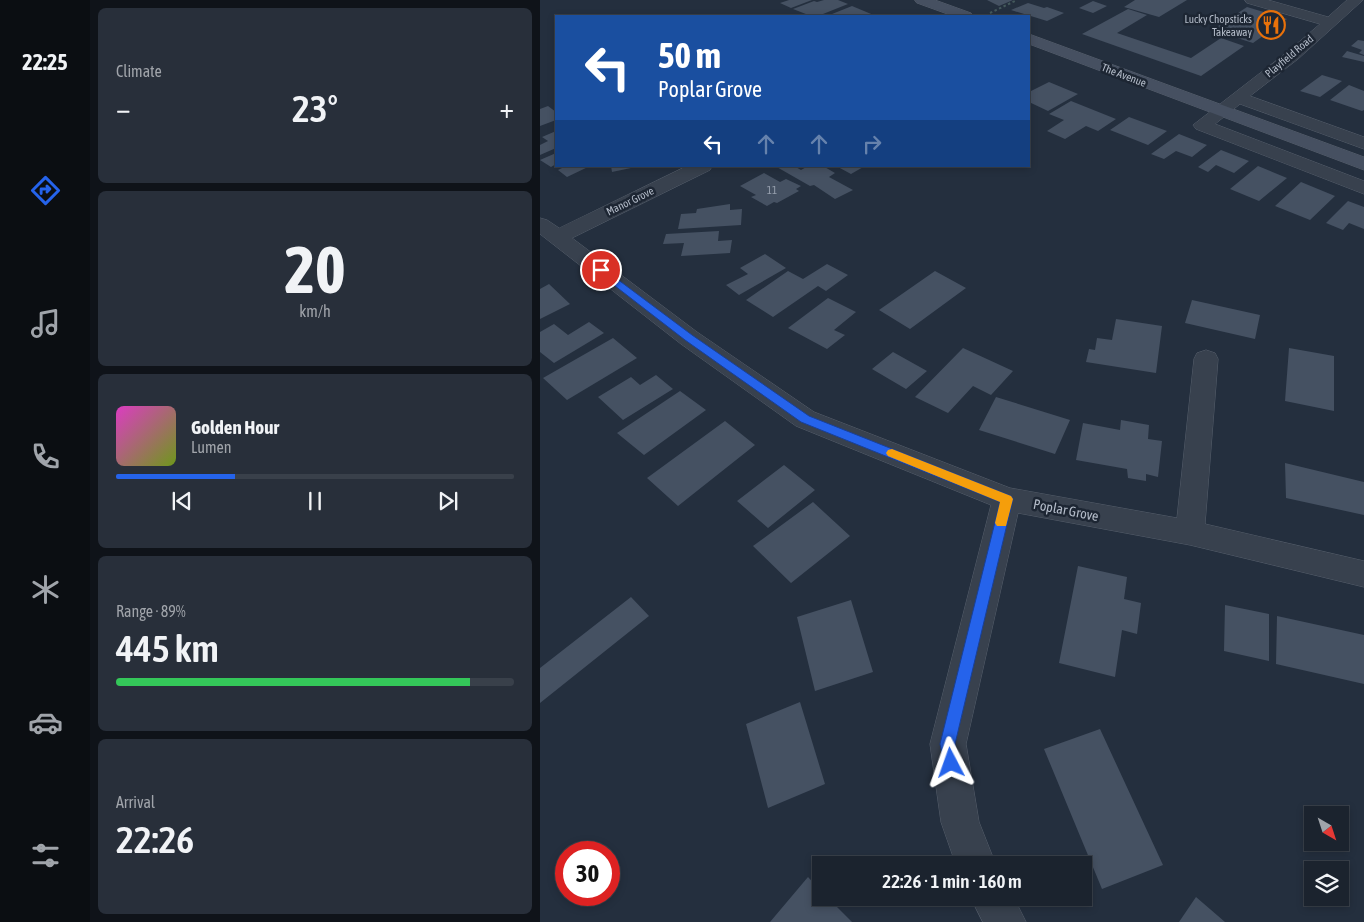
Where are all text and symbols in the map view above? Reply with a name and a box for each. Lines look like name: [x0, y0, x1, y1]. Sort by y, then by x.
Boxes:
restaurant icon: Lucky Chopsticks Takeaway: [1256, 10, 1286, 40]
place label: Lucky Chopsticks Takeaway: [1184, 13, 1252, 38]
street label: Playfield Road: [1263, 32, 1315, 80]
icon: left: [575, 35, 640, 100]
text: 50 m: [658, 35, 721, 75]
text: 22:25: [22, 49, 68, 75]
street label: The Avenue: [1100, 61, 1148, 89]
text: Climate: [116, 62, 162, 80]
text: Poplar Grove: [658, 76, 762, 102]
text: 23°: [292, 87, 338, 130]
text: −: [116, 92, 131, 124]
text: +: [499, 92, 514, 124]
icon: left: [699, 130, 727, 158]
icon: ahead: [752, 130, 780, 158]
icon: ahead: [805, 130, 833, 158]
icon: right: [858, 130, 886, 158]
icon: directions: [28, 173, 63, 208]
street label: Manor Grove: [604, 184, 656, 218]
house number: 11: [767, 184, 777, 196]
text: 20: [284, 232, 346, 307]
pin: [580, 249, 622, 291]
icon: arrive: [587, 256, 615, 284]
text: km/h: [299, 302, 331, 320]
icon: music: [28, 306, 63, 341]
text: Golden Hour: [191, 416, 279, 438]
text: Lumen: [191, 438, 231, 456]
icon: phone: [28, 439, 63, 474]
icon: previous: [168, 487, 196, 515]
icon: pause: [301, 487, 329, 515]
icon: next: [434, 487, 462, 515]
street label: Poplar Grove: [1032, 496, 1100, 524]
icon: climate: [28, 572, 63, 607]
text: Range · 89%: [116, 602, 186, 620]
text: 445 km: [116, 627, 219, 670]
icon: car: [28, 705, 63, 740]
position arrow: [924, 736, 976, 788]
text: Arrival: [116, 793, 155, 811]
north arrow: [1304, 806, 1349, 851]
map controls: [1304, 806, 1349, 906]
text: 22:26: [116, 818, 194, 861]
icon: filters: [28, 838, 63, 873]
speed limit sign: 30: [555, 841, 620, 906]
button: layers: [1304, 861, 1349, 906]
text: 22:26 · 1 min · 160 m: [882, 870, 1022, 892]

